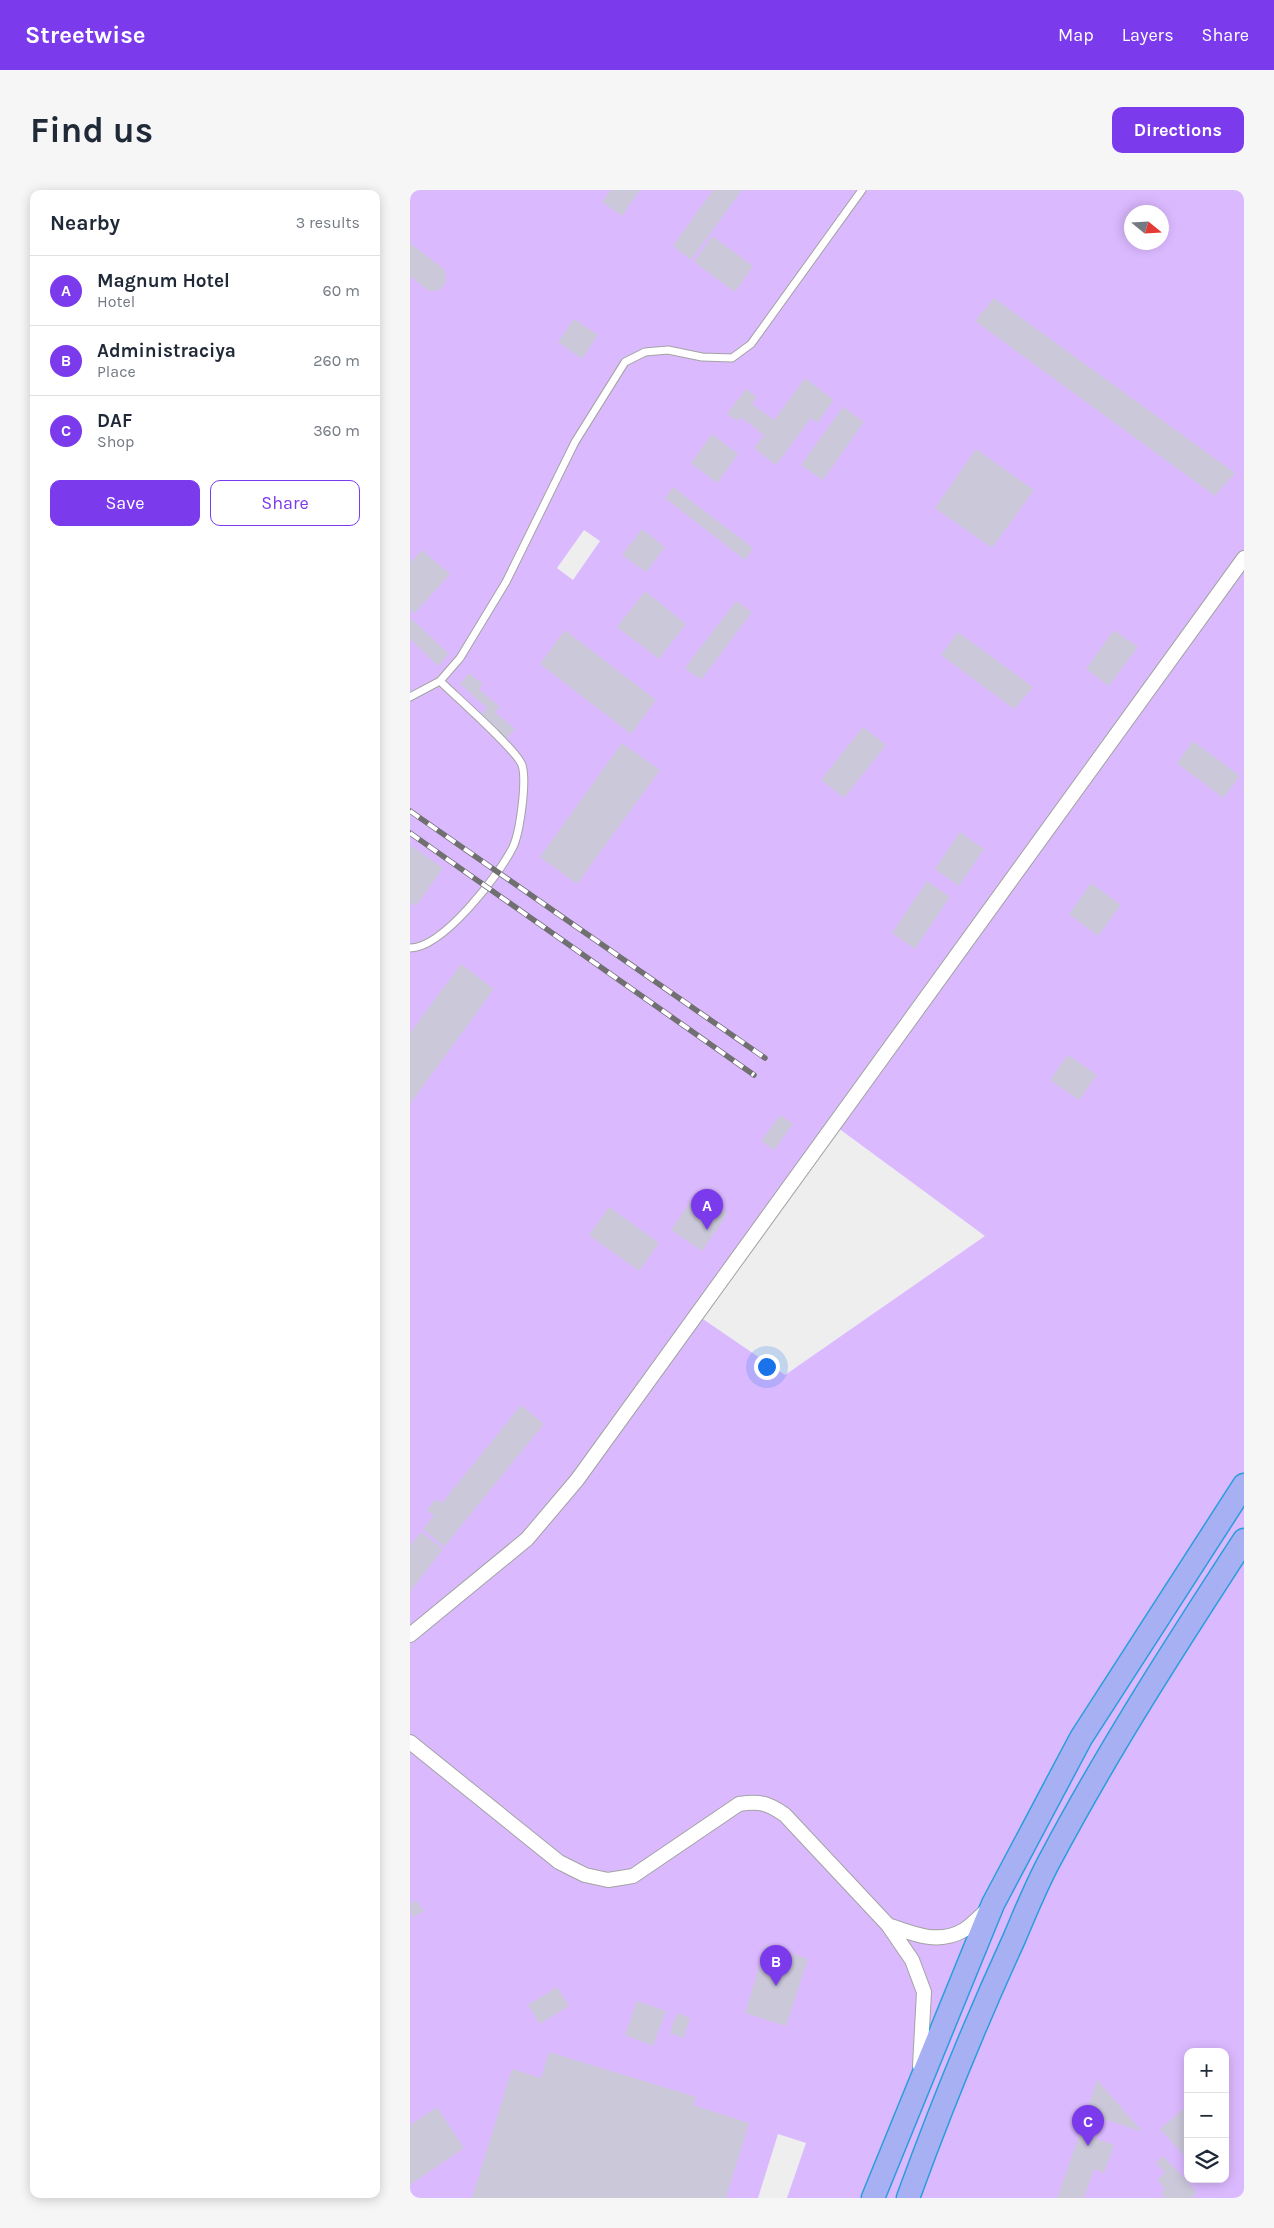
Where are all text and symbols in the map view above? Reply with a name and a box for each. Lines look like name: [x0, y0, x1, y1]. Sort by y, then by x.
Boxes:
text: Streetwise: [25, 21, 146, 49]
text: Map: [1058, 24, 1094, 46]
text: Layers: [1122, 24, 1174, 46]
text: Share: [1202, 24, 1249, 46]
button: Directions: [1112, 107, 1244, 153]
text: Find us: [30, 110, 153, 151]
north arrow: [1124, 205, 1169, 250]
text: Nearby: [50, 211, 120, 235]
text: 3 results: [296, 213, 360, 232]
text: Magnum Hotel: [97, 270, 230, 292]
text: A: [61, 281, 71, 300]
text: 60 m: [323, 281, 360, 300]
text: Hotel: [97, 292, 135, 311]
text: Administraciya: [97, 340, 236, 362]
text: B: [61, 351, 71, 370]
text: 260 m: [313, 351, 360, 370]
text: Place: [97, 362, 136, 381]
text: DAF: [97, 410, 132, 432]
text: C: [61, 421, 71, 440]
text: 360 m: [313, 421, 360, 440]
text: Shop: [97, 432, 134, 451]
button: Save: [50, 480, 200, 526]
button: Share: [210, 480, 360, 526]
pin: A: [691, 1189, 723, 1230]
your location: [754, 1354, 780, 1380]
pin: B: [760, 1945, 792, 1986]
map controls: [1184, 2048, 1229, 2183]
button: +: [1184, 2048, 1229, 2093]
button: −: [1184, 2093, 1229, 2138]
pin: C: [1072, 2105, 1104, 2146]
button: layers: [1184, 2138, 1229, 2183]

